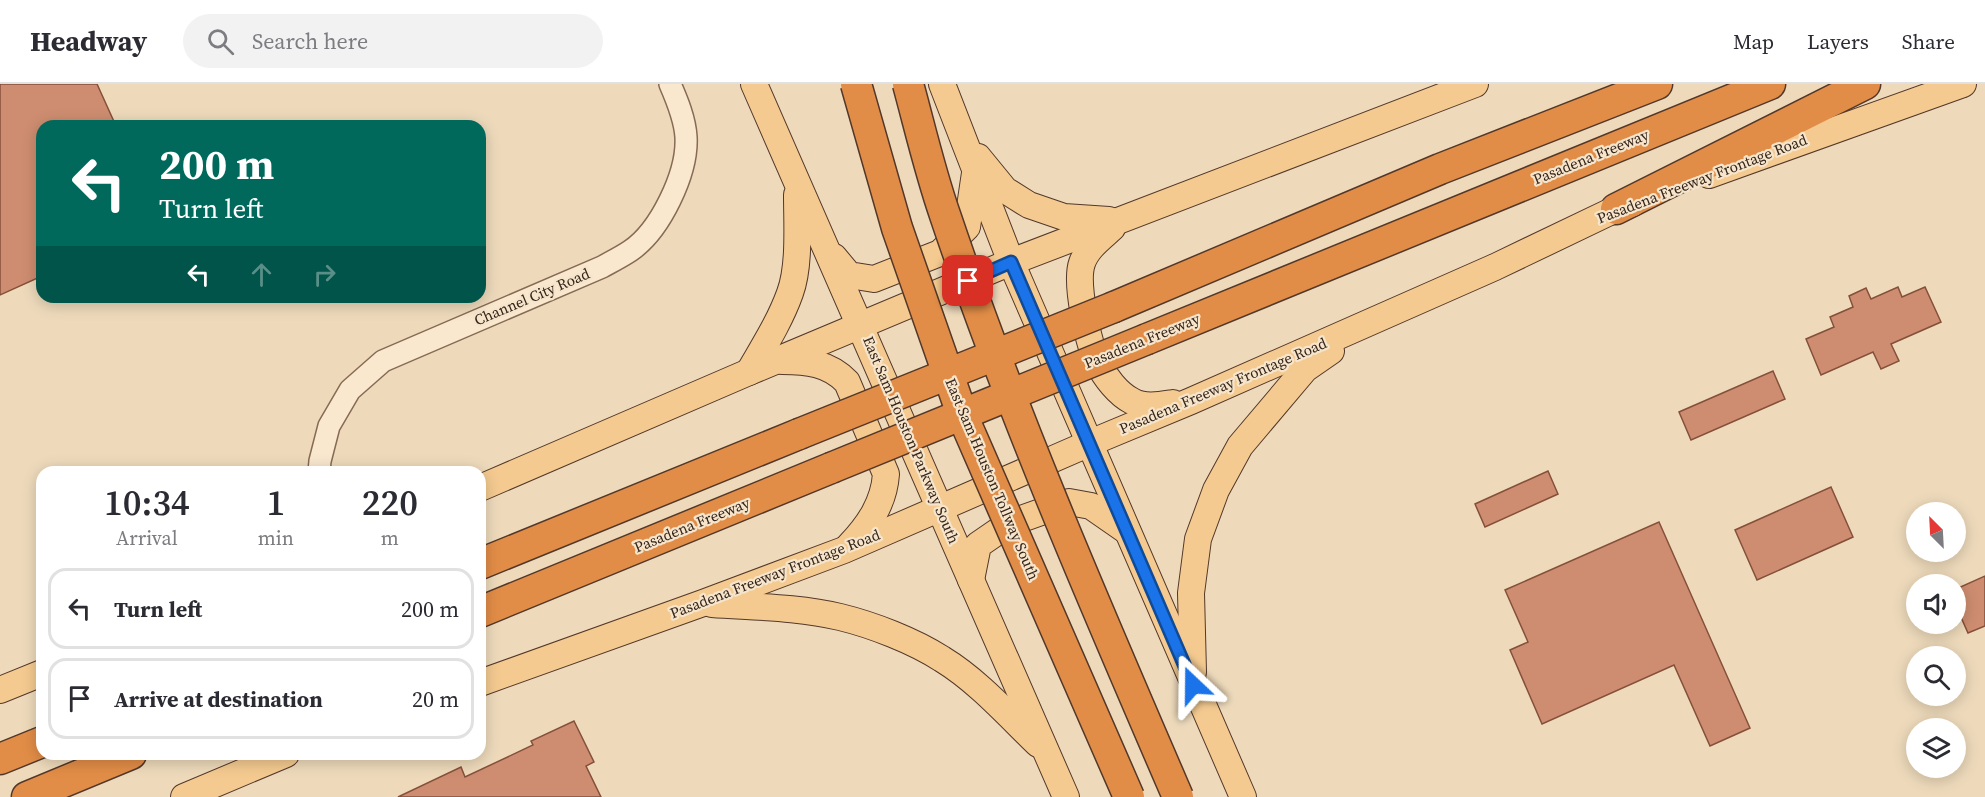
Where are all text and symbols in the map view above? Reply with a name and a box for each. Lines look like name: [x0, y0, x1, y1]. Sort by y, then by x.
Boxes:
search box: [183, 14, 603, 68]
text: Headway: [30, 22, 147, 60]
icon: search: [204, 25, 237, 58]
text: Search here: [252, 26, 368, 56]
text: Map: [1733, 27, 1774, 56]
text: Layers: [1807, 27, 1869, 56]
text: Share: [1902, 27, 1955, 56]
street label: Pasadena Freeway: [1530, 124, 1652, 189]
street label: Pasadena Freeway Frontage Road: [1594, 129, 1810, 228]
text: 200 m: [159, 135, 274, 193]
icon: left: [60, 144, 138, 222]
text: Turn left: [159, 190, 263, 227]
pin: [942, 255, 993, 306]
icon: left: [182, 258, 215, 291]
icon: ahead: [245, 258, 278, 291]
icon: right: [308, 258, 341, 291]
street label: Channel City Road: [471, 263, 593, 330]
icon: arrive: [951, 264, 984, 297]
street label: Pasadena Freeway: [1081, 308, 1203, 373]
street label: Pasadena Freeway Frontage Road: [1116, 332, 1330, 439]
street label: East Sam Houston Parkway South: [858, 333, 965, 547]
street label: East Sam Houston Tollway South: [940, 375, 1045, 583]
text: 10:34: [104, 478, 190, 527]
text: 1: [266, 478, 285, 527]
text: 220: [362, 478, 418, 527]
street label: Pasadena Freeway: [631, 492, 753, 557]
north arrow: [1906, 502, 1966, 562]
map controls: [1906, 502, 1966, 778]
text: Arrival: [116, 524, 178, 552]
text: min: [258, 524, 294, 552]
text: m: [381, 524, 399, 552]
street label: Pasadena Freeway Frontage Road: [667, 524, 883, 623]
button: sound: [1906, 574, 1966, 634]
icon: left: [63, 592, 96, 625]
text: Turn left: [114, 594, 202, 624]
text: 200 m: [401, 594, 459, 624]
button: search: [1906, 646, 1966, 706]
position arrow: [1161, 653, 1225, 717]
icon: arrive: [63, 682, 96, 715]
text: Arrive at destination: [114, 684, 323, 714]
text: 20 m: [412, 684, 459, 714]
button: layers: [1906, 718, 1966, 778]

